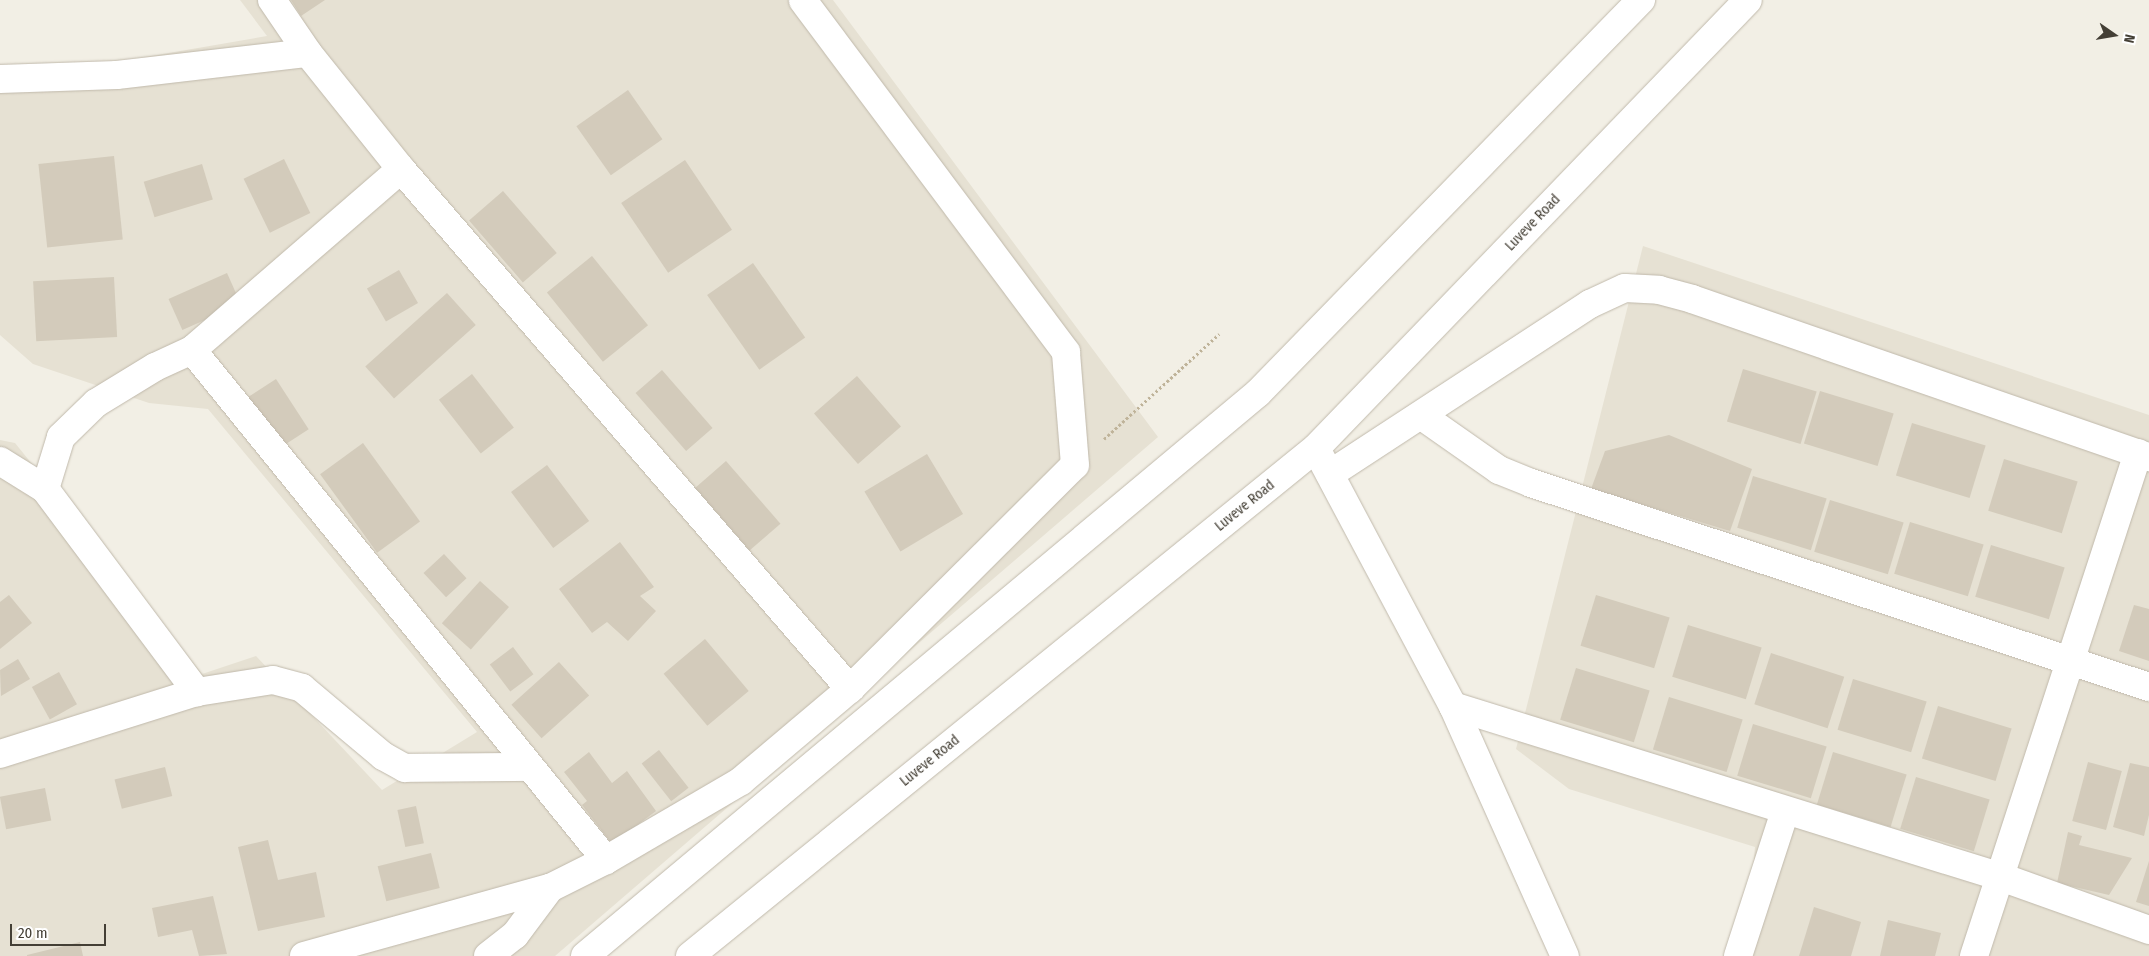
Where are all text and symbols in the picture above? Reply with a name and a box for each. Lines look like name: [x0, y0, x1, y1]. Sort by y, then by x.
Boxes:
north arrow: [2089, 10, 2139, 60]
text: N: [2120, 32, 2138, 44]
street label: Luveve Road: [1502, 191, 1564, 255]
street label: Luveve Road: [1212, 477, 1278, 535]
street label: Luveve Road: [897, 732, 963, 790]
scale bar: [12, 914, 109, 946]
text: 20 m: [18, 924, 48, 942]

